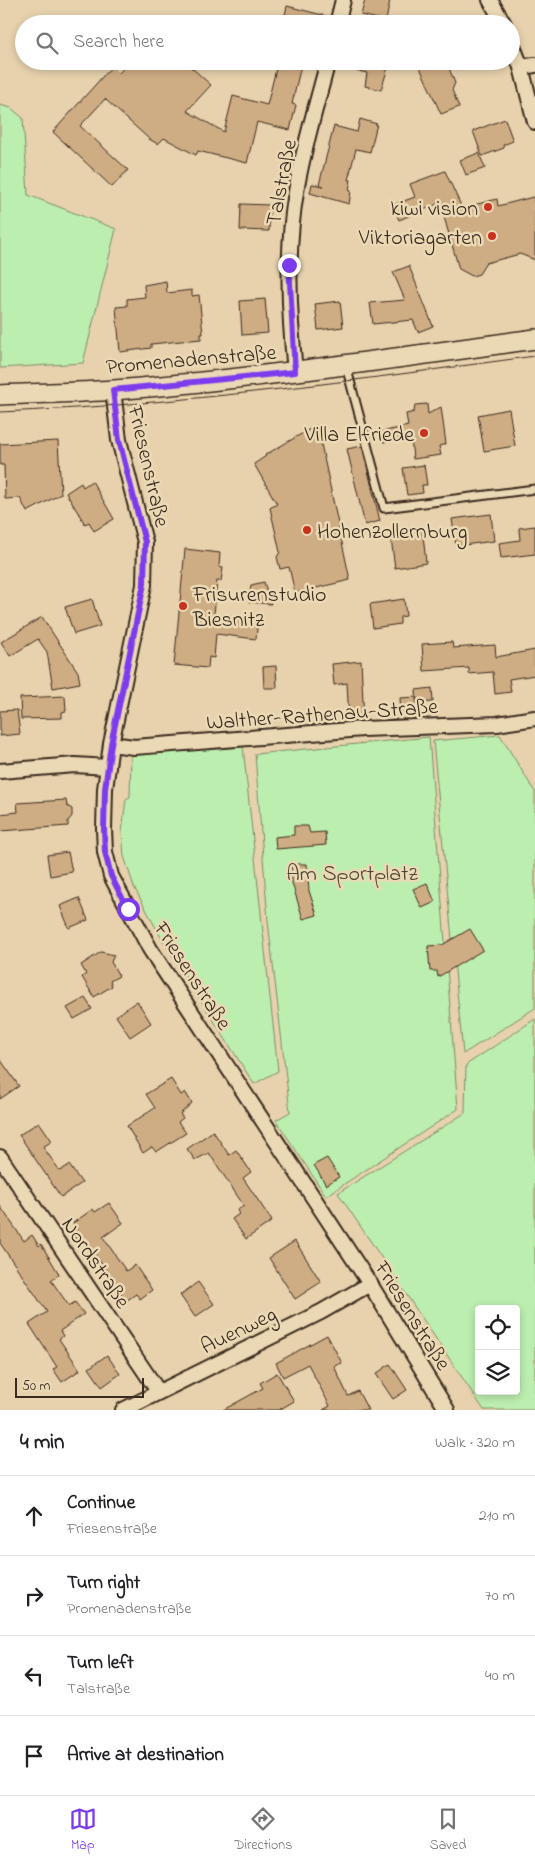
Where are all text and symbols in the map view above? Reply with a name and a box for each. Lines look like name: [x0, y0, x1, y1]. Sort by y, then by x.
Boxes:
search box: [15, 15, 520, 70]
icon: search: [33, 29, 61, 57]
text: Search here: [73, 29, 164, 56]
street label: Talstraße: [259, 137, 307, 228]
place label: kiwi vision: [391, 194, 478, 226]
marker: kiwi vision: [482, 201, 494, 213]
place label: Viktoriagarten: [358, 223, 482, 256]
marker: Viktoriagarten: [486, 230, 498, 242]
route end: [278, 254, 301, 277]
street label: Promenadenstraße: [105, 338, 278, 384]
street label: Friesenstraße: [117, 402, 177, 531]
place label: Villa Elfriede: [303, 420, 414, 452]
marker: Villa Elfriede: [418, 427, 430, 439]
place label: Hohenzollernburg: [317, 517, 468, 550]
marker: Hohenzollernburg: [301, 524, 313, 536]
place label: Frisurenstudio Biesnitz: [192, 580, 326, 637]
marker: Frisurenstudio Biesnitz: [177, 600, 189, 612]
street label: Walther-Rathenau-Straße: [205, 692, 439, 740]
park label: Am Sportplatz: [286, 859, 418, 891]
route start: [117, 898, 140, 921]
street label: Friesenstraße: [144, 915, 239, 1037]
street label: Nordstraße: [52, 1212, 137, 1316]
street label: Friesenstraße: [365, 1255, 458, 1378]
street label: Auenweg: [196, 1300, 283, 1365]
map controls: [475, 1305, 520, 1395]
button: locate: [475, 1305, 520, 1350]
button: layers: [475, 1350, 520, 1395]
scale bar: [15, 1375, 144, 1398]
text: 50 m: [22, 1376, 50, 1397]
text: 4 min: [20, 1428, 64, 1458]
text: Walk · 320 m: [435, 1431, 515, 1455]
text: Continue: [67, 1490, 135, 1517]
icon: ahead: [20, 1502, 48, 1530]
text: 210 m: [479, 1504, 515, 1528]
text: Friesenstraße: [67, 1517, 157, 1541]
text: Turn right: [67, 1570, 140, 1597]
icon: right: [20, 1582, 48, 1610]
text: 70 m: [485, 1584, 515, 1608]
text: Promenadenstraße: [67, 1597, 191, 1621]
text: Turn left: [67, 1650, 134, 1677]
icon: left: [20, 1662, 48, 1690]
text: 40 m: [485, 1664, 515, 1688]
text: Talstraße: [67, 1677, 130, 1701]
icon: arrive: [20, 1742, 48, 1770]
text: Arrive at destination: [67, 1742, 224, 1769]
tab: Map: [69, 1805, 97, 1856]
tab: Directions: [234, 1805, 292, 1856]
tab: Saved: [430, 1805, 466, 1856]

